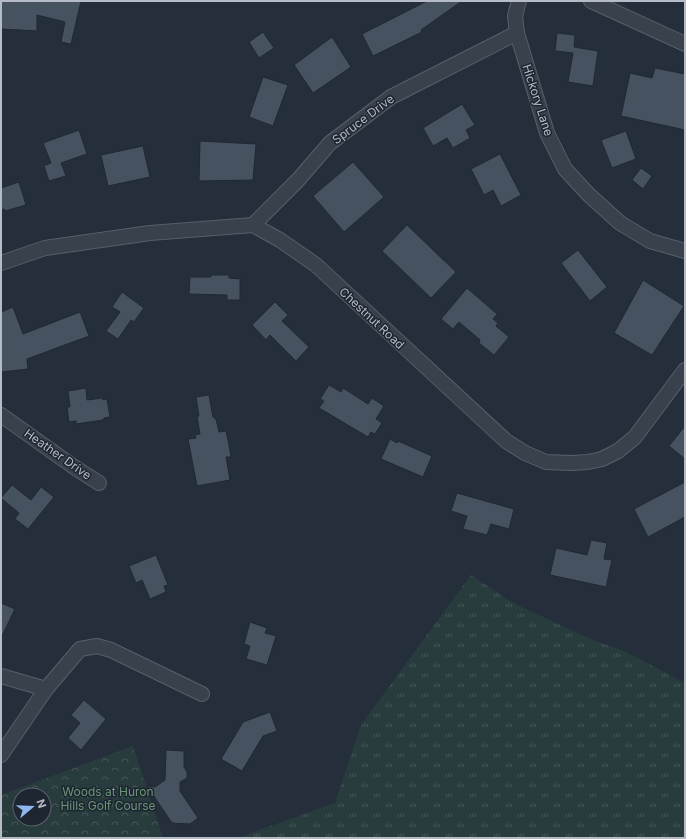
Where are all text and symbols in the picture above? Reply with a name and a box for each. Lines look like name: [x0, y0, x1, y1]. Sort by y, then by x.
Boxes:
street label: Hickory Lane: [519, 62, 557, 138]
street label: Spruce Drive: [329, 91, 397, 147]
street label: Chestnut Road: [336, 284, 408, 352]
street label: Heather Drive: [22, 425, 94, 483]
park label: Woods at Huron Hills Golf Course: [60, 784, 156, 813]
north arrow: [12, 787, 52, 827]
text: N: [33, 797, 49, 810]

